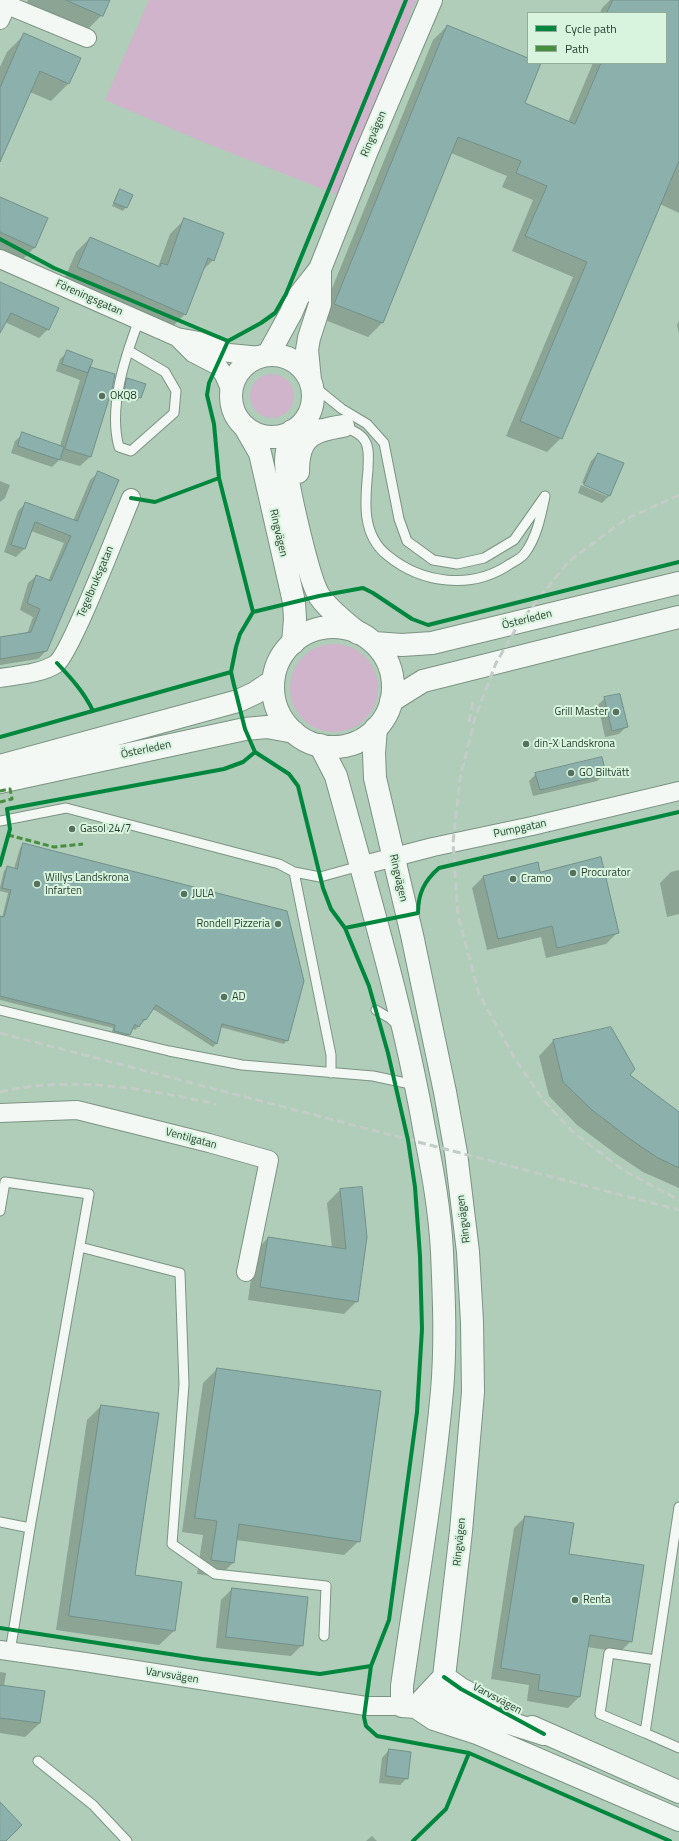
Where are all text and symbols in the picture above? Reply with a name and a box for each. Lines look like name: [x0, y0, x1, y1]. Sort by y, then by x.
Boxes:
legend: [527, 12, 667, 64]
text: Cycle path: [565, 19, 617, 38]
text: Path: [565, 39, 589, 58]
street label: Ringvägen: [358, 109, 390, 159]
street label: Föreningsgatan: [53, 277, 125, 319]
place label: OKQ8: [110, 389, 137, 403]
marker: OKQ8: [97, 391, 107, 401]
street label: Ringvägen: [266, 508, 290, 558]
street label: Tegelbruksgatan: [75, 544, 117, 620]
street label: Österleden: [501, 607, 553, 633]
place label: Grill Master: [554, 705, 608, 719]
marker: Grill Master: [611, 707, 621, 717]
place label: din-X Landskrona: [534, 737, 615, 751]
street label: Österleden: [120, 738, 172, 762]
marker: din-X Landskrona: [521, 739, 531, 749]
place label: GO Biltvätt: [579, 766, 629, 780]
marker: GO Biltvätt: [566, 768, 576, 778]
street label: Pumpgatan: [492, 817, 548, 841]
place label: Gasol 24/7: [80, 822, 131, 836]
marker: Gasol 24/7: [67, 824, 77, 834]
street label: Ringvägen: [386, 853, 410, 903]
place label: Procurator: [581, 866, 630, 880]
marker: Procurator: [568, 868, 578, 878]
place label: Willys Landskrona Infarten: [45, 871, 129, 897]
place label: Cramo: [521, 872, 551, 886]
marker: Cramo: [508, 874, 518, 884]
marker: Willys Landskrona Infarten: [32, 879, 42, 889]
place label: JULA: [192, 887, 214, 901]
marker: JULA: [179, 889, 189, 899]
place label: Rondell Pizzeria: [197, 917, 270, 931]
marker: Rondell Pizzeria: [273, 919, 283, 929]
place label: AD: [232, 990, 246, 1004]
marker: AD: [219, 992, 229, 1002]
street label: Ventilgatan: [164, 1126, 218, 1152]
street label: Ringvägen: [454, 1194, 474, 1244]
street label: Ringvägen: [451, 1517, 469, 1567]
place label: Renta: [583, 1593, 610, 1607]
marker: Renta: [570, 1595, 580, 1605]
street label: Varvsvägen: [145, 1665, 199, 1687]
street label: Varvsvägen: [470, 1681, 524, 1717]

